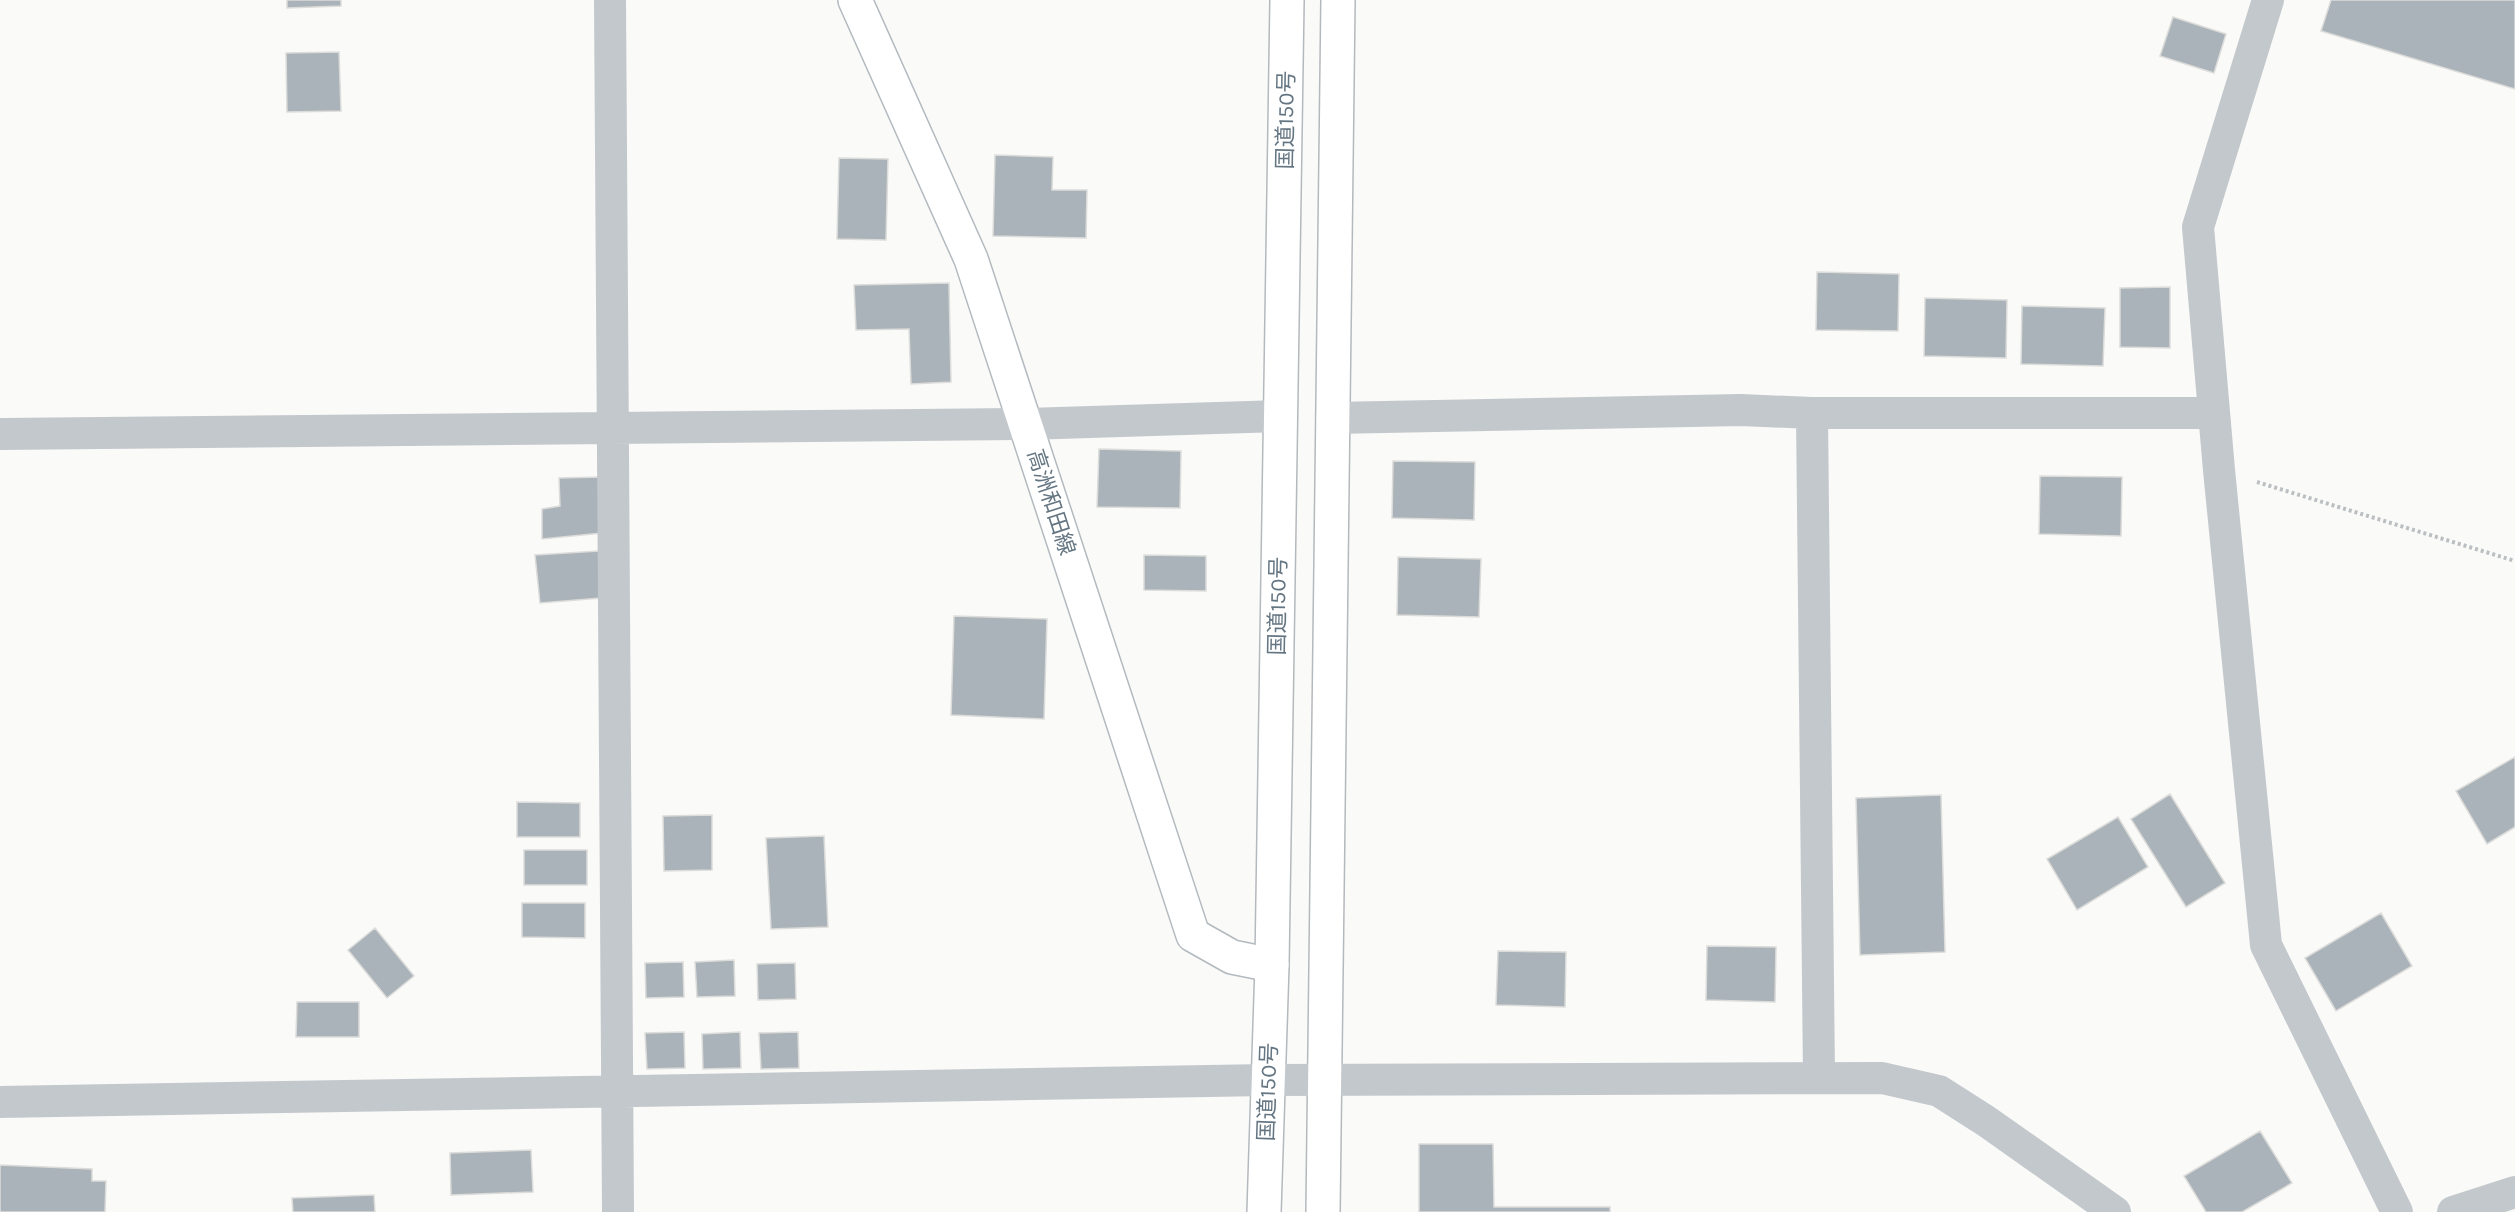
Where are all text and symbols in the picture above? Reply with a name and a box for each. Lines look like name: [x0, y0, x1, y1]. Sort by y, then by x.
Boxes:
street label: 国道150号: [1272, 70, 1300, 170]
street label: 高洲和田線: [1022, 446, 1080, 559]
street label: 国道150号: [1264, 556, 1292, 656]
street label: 国道150号: [1253, 1042, 1283, 1142]

